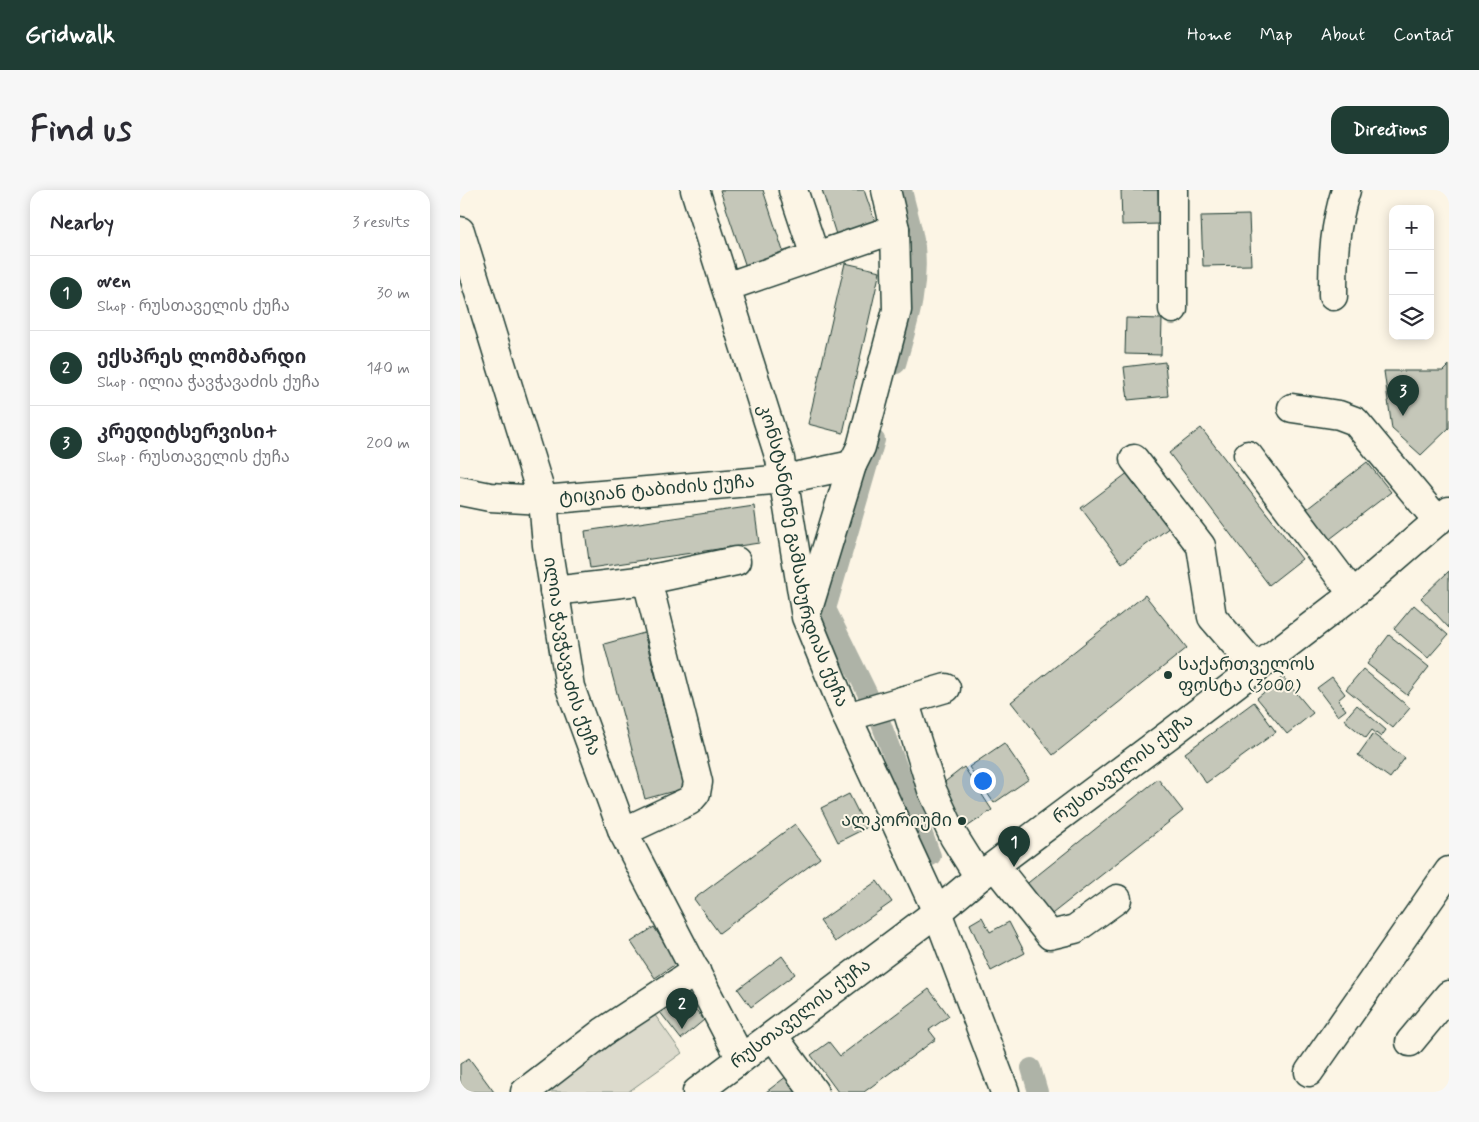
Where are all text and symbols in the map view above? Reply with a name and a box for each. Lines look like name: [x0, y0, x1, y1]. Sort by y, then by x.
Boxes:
text: Gridwalk: [25, 20, 115, 51]
text: Home: [1187, 23, 1232, 47]
text: Map: [1260, 23, 1293, 47]
text: About: [1321, 23, 1365, 47]
text: Contact: [1393, 23, 1454, 47]
button: Directions: [1331, 106, 1449, 154]
text: Find us: [30, 107, 132, 153]
map controls: [1389, 205, 1434, 340]
button: +: [1389, 205, 1434, 250]
text: Nearby: [50, 209, 114, 237]
text: 3 results: [352, 212, 410, 233]
button: −: [1389, 250, 1434, 295]
text: oven: [97, 269, 131, 294]
text: 1: [62, 283, 70, 304]
text: 30 m: [377, 283, 410, 304]
button: layers: [1389, 295, 1434, 340]
text: Shop · რუსთაველის ქუჩა: [97, 296, 290, 317]
text: ექსპრეს ლომბარდი: [97, 345, 306, 370]
text: 2: [62, 358, 70, 379]
text: 140 m: [366, 358, 410, 379]
text: Shop · ილია ჭავჭავაძის ქუჩა: [97, 372, 320, 393]
pin: 3: [1387, 375, 1419, 416]
street label: კონსტანტინე გამსახურდიას ქუჩა: [751, 401, 854, 711]
text: კრედიტსერვისი+: [97, 420, 278, 445]
text: 3: [62, 433, 70, 454]
text: 200 m: [366, 433, 410, 454]
text: Shop · რუსთაველის ქუჩა: [97, 447, 290, 468]
street label: ტიციან ტაბიძის ქუჩა: [558, 470, 756, 511]
street label: ილია ჭავჭავაძის ქუჩა: [537, 555, 606, 759]
place label: საქართველოს ფოსტა (3000): [1178, 653, 1315, 698]
marker: საქართველოს ფოსტა (3000): [1162, 669, 1174, 681]
street label: რუსთაველის ქუჩა: [1048, 708, 1199, 830]
your location: [970, 768, 996, 794]
place label: ალკორიუმი: [841, 809, 952, 833]
marker: ალკორიუმი: [956, 815, 968, 827]
pin: 1: [998, 826, 1030, 867]
street label: რუსთაველის ქუჩა: [726, 953, 876, 1075]
pin: 2: [666, 988, 698, 1029]

